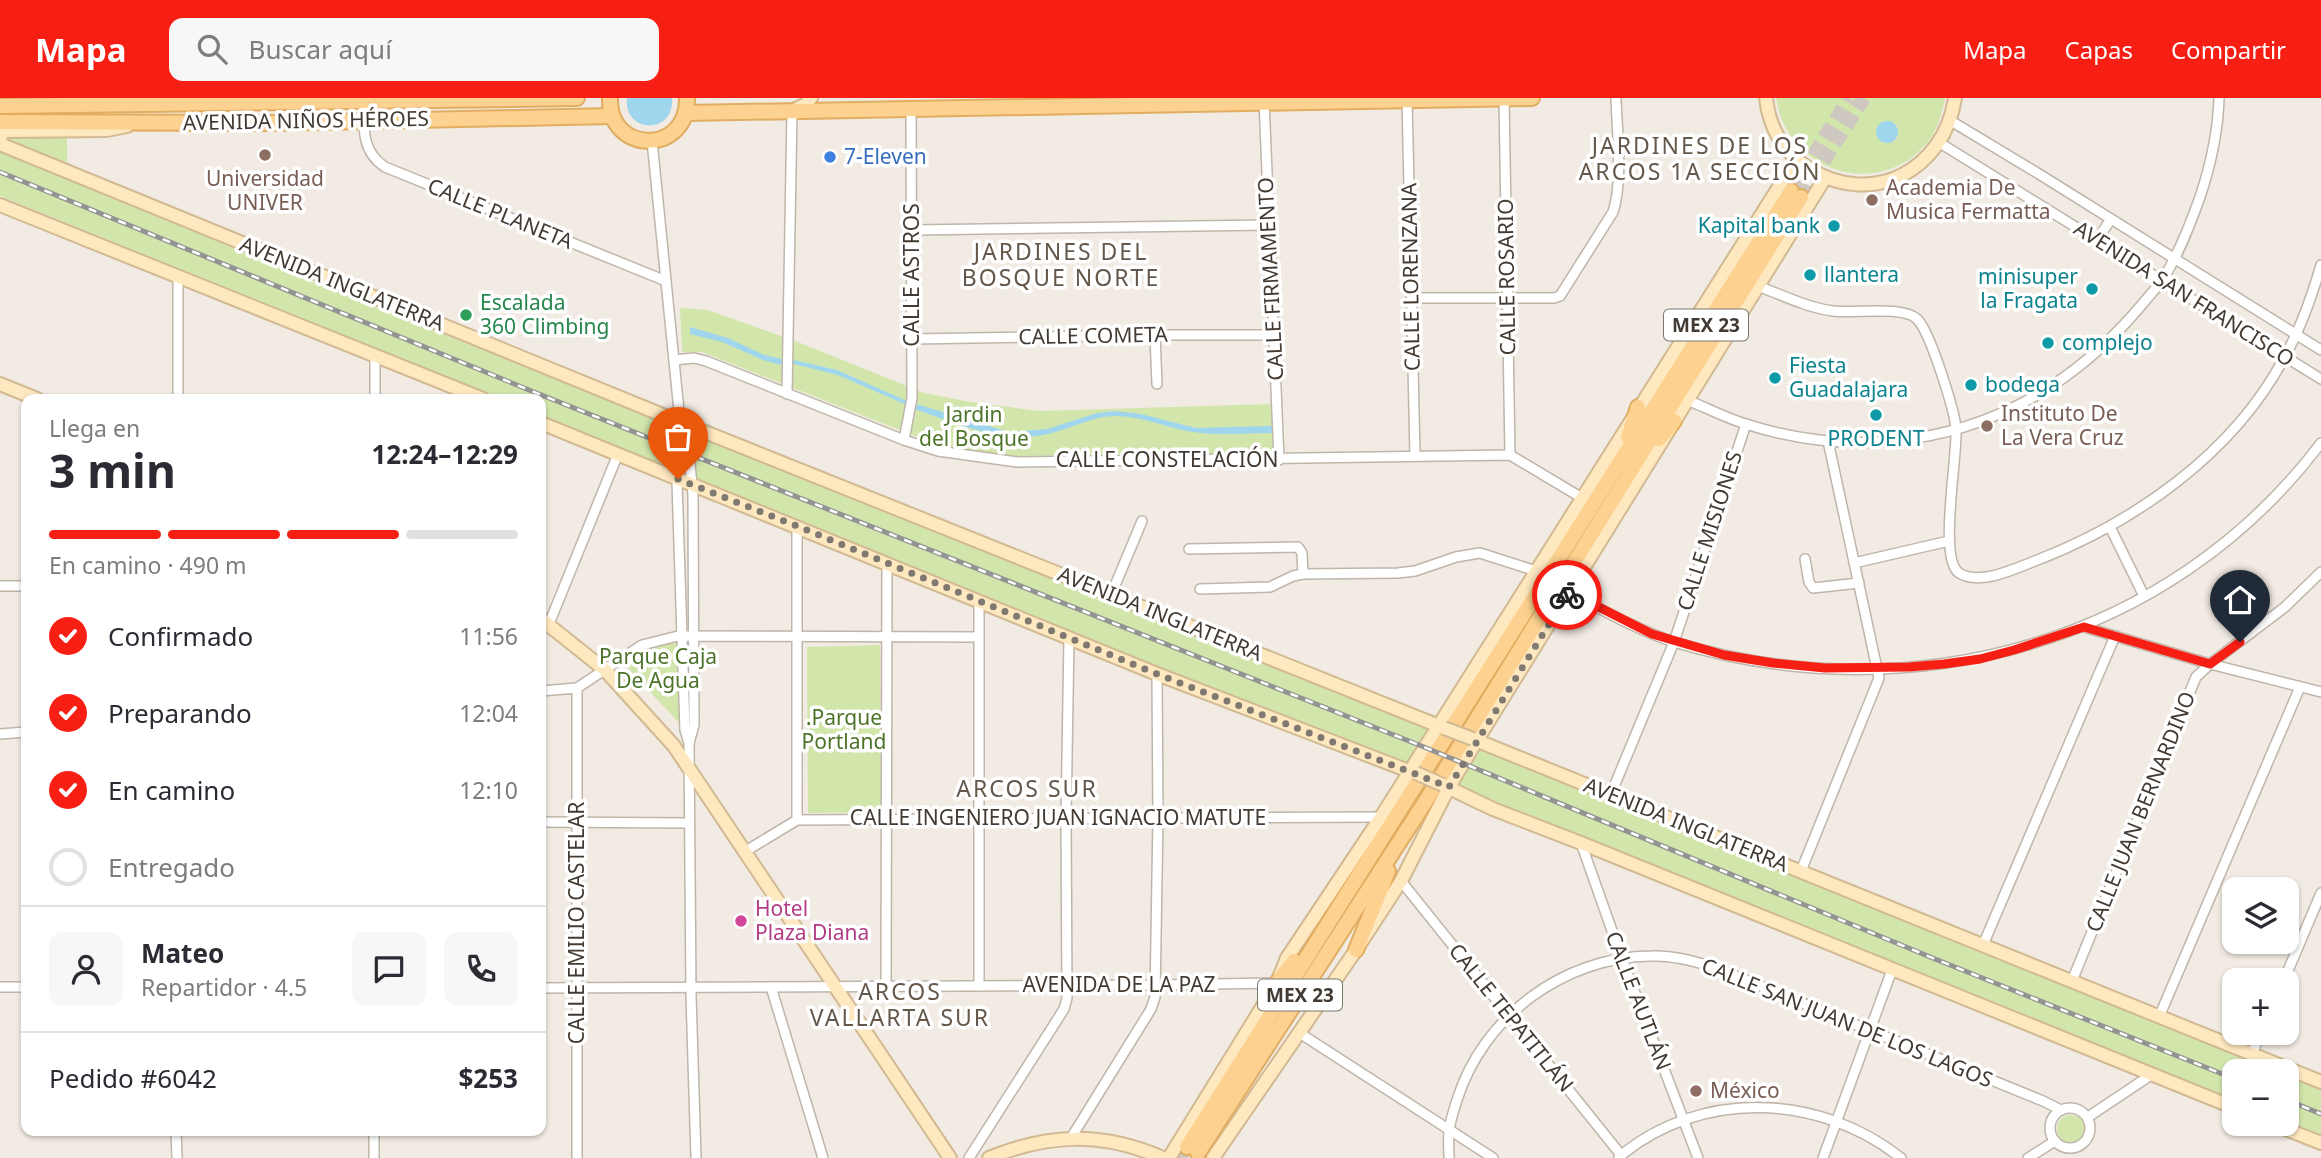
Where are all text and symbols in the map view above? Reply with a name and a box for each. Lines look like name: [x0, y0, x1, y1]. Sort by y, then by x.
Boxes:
search box: [169, 18, 659, 81]
text: Mapa: [35, 27, 127, 72]
icon: search: [193, 30, 231, 68]
text: Buscar aquí: [249, 31, 392, 67]
text: Mapa: [1963, 33, 2027, 66]
text: Capas: [2065, 33, 2133, 66]
text: Compartir: [2171, 33, 2286, 66]
street label: AVENIDA NIÑOS HÉROES: [183, 104, 429, 136]
district label: JARDINES DE LOS ARCOS 1A SECCIÓN: [1579, 129, 1821, 187]
place label: 7-Eleven: [844, 142, 927, 170]
marker: Universidad UNIVER: [257, 147, 273, 163]
marker: 7-Eleven: [822, 149, 838, 165]
place label: Universidad UNIVER: [206, 164, 324, 216]
street label: CALLE PLANETA: [424, 171, 578, 255]
place label: Academia De Musica Fermatta: [1886, 173, 2051, 225]
street label: CALLE FIRMAMENTO: [1251, 177, 1289, 382]
street label: CALLE LORENZANA: [1394, 182, 1426, 371]
marker: Academia De Musica Fermatta: [1864, 192, 1880, 208]
street label: CALLE ROSARIO: [1491, 198, 1521, 356]
street label: CALLE ASTROS: [897, 203, 925, 347]
place label: Kapital bank: [1698, 211, 1821, 239]
street label: AVENIDA SAN FRANCISCO: [2069, 214, 2300, 372]
marker: Kapital bank: [1826, 218, 1842, 234]
street label: AVENIDA INGLATERRA: [236, 229, 449, 337]
district label: JARDINES DEL BOSQUE NORTE: [962, 235, 1160, 293]
place label: llantera: [1824, 260, 1899, 288]
place label: minisuper la Fragata: [1978, 262, 2078, 314]
marker: llantera: [1802, 267, 1818, 283]
marker: minisuper la Fragata: [2084, 281, 2100, 297]
place label: Escalada 360 Climbing: [480, 288, 609, 340]
marker: Escalada 360 Climbing: [458, 307, 474, 323]
road number: MEX 23: [1664, 310, 1748, 341]
street label: CALLE COMETA: [1018, 320, 1169, 350]
place label: complejo: [2062, 328, 2153, 356]
marker: complejo: [2040, 335, 2056, 351]
place label: Fiesta Guadalajara: [1789, 351, 1908, 403]
marker: Fiesta Guadalajara: [1767, 370, 1783, 386]
place label: bodega: [1985, 370, 2060, 398]
marker: bodega: [1963, 377, 1979, 393]
place label: Instituto De La Vera Cruz: [2001, 399, 2124, 451]
park label: Jardin del Bosque: [919, 400, 1029, 452]
pin: [648, 407, 708, 479]
marker: PRODENT: [1868, 407, 1884, 423]
text: Llega en: [49, 412, 140, 444]
icon: bag: [659, 418, 697, 456]
marker: Instituto De La Vera Cruz: [1979, 418, 1995, 434]
place label: PRODENT: [1828, 424, 1925, 452]
text: 12:24–12:29: [371, 436, 518, 472]
text: 3 min: [49, 439, 176, 501]
street label: CALLE CONSTELACIÓN: [1056, 445, 1278, 473]
street label: CALLE MISIONES: [1670, 447, 1748, 614]
text: En camino · 490 m: [49, 549, 247, 581]
street label: AVENIDA INGLATERRA: [1054, 559, 1267, 667]
courier: [1532, 560, 1602, 630]
pin: [2210, 570, 2270, 642]
icon: bike: [1548, 576, 1586, 614]
icon: home: [2221, 581, 2259, 619]
icon: check: [49, 617, 87, 655]
text: Confirmado: [108, 618, 253, 654]
text: 11:56: [459, 620, 518, 652]
park label: Parque Caja De Agua: [599, 642, 717, 694]
street label: CALLE JUAN BERNARDINO: [2079, 687, 2201, 936]
icon: check: [49, 694, 87, 732]
text: Preparando: [108, 695, 252, 731]
text: 12:04: [459, 697, 518, 729]
park label: .Parque Portland: [802, 703, 886, 755]
street label: AVENIDA INGLATERRA: [1580, 770, 1793, 878]
icon: check: [49, 771, 87, 809]
text: En camino: [108, 772, 235, 808]
district label: ARCOS SUR: [956, 772, 1098, 804]
text: 12:10: [459, 774, 518, 806]
street label: CALLE EMILIO CASTELAR: [562, 802, 590, 1044]
street label: CALLE INGENIERO JUAN IGNACIO MATUTE: [850, 803, 1266, 831]
text: Entregado: [108, 849, 235, 885]
map controls: [2222, 877, 2299, 1136]
button: layers: [2222, 877, 2299, 954]
place label: Hotel Plaza Diana: [755, 894, 869, 946]
marker: Hotel Plaza Diana: [733, 913, 749, 929]
street label: CALLE AUTLÁN: [1600, 927, 1678, 1074]
button: person: [49, 932, 123, 1006]
button: chat: [352, 932, 426, 1006]
button: phone: [444, 932, 518, 1006]
text: Mateo: [141, 935, 224, 971]
street label: CALLE TEPATITLÁN: [1443, 937, 1580, 1098]
street label: CALLE SAN JUAN DE LOS LAGOS: [1698, 951, 1997, 1093]
button: +: [2222, 968, 2299, 1045]
street label: AVENIDA DE LA PAZ: [1022, 970, 1216, 998]
text: Repartidor · 4.5: [141, 971, 307, 1003]
district label: ARCOS VALLARTA SUR: [810, 975, 990, 1033]
road number: MEX 23: [1258, 980, 1342, 1010]
button: −: [2222, 1059, 2299, 1136]
text: Pedido #6042: [49, 1060, 217, 1096]
text: $253: [459, 1060, 518, 1096]
place label: México: [1710, 1076, 1780, 1104]
marker: México: [1688, 1083, 1704, 1099]

